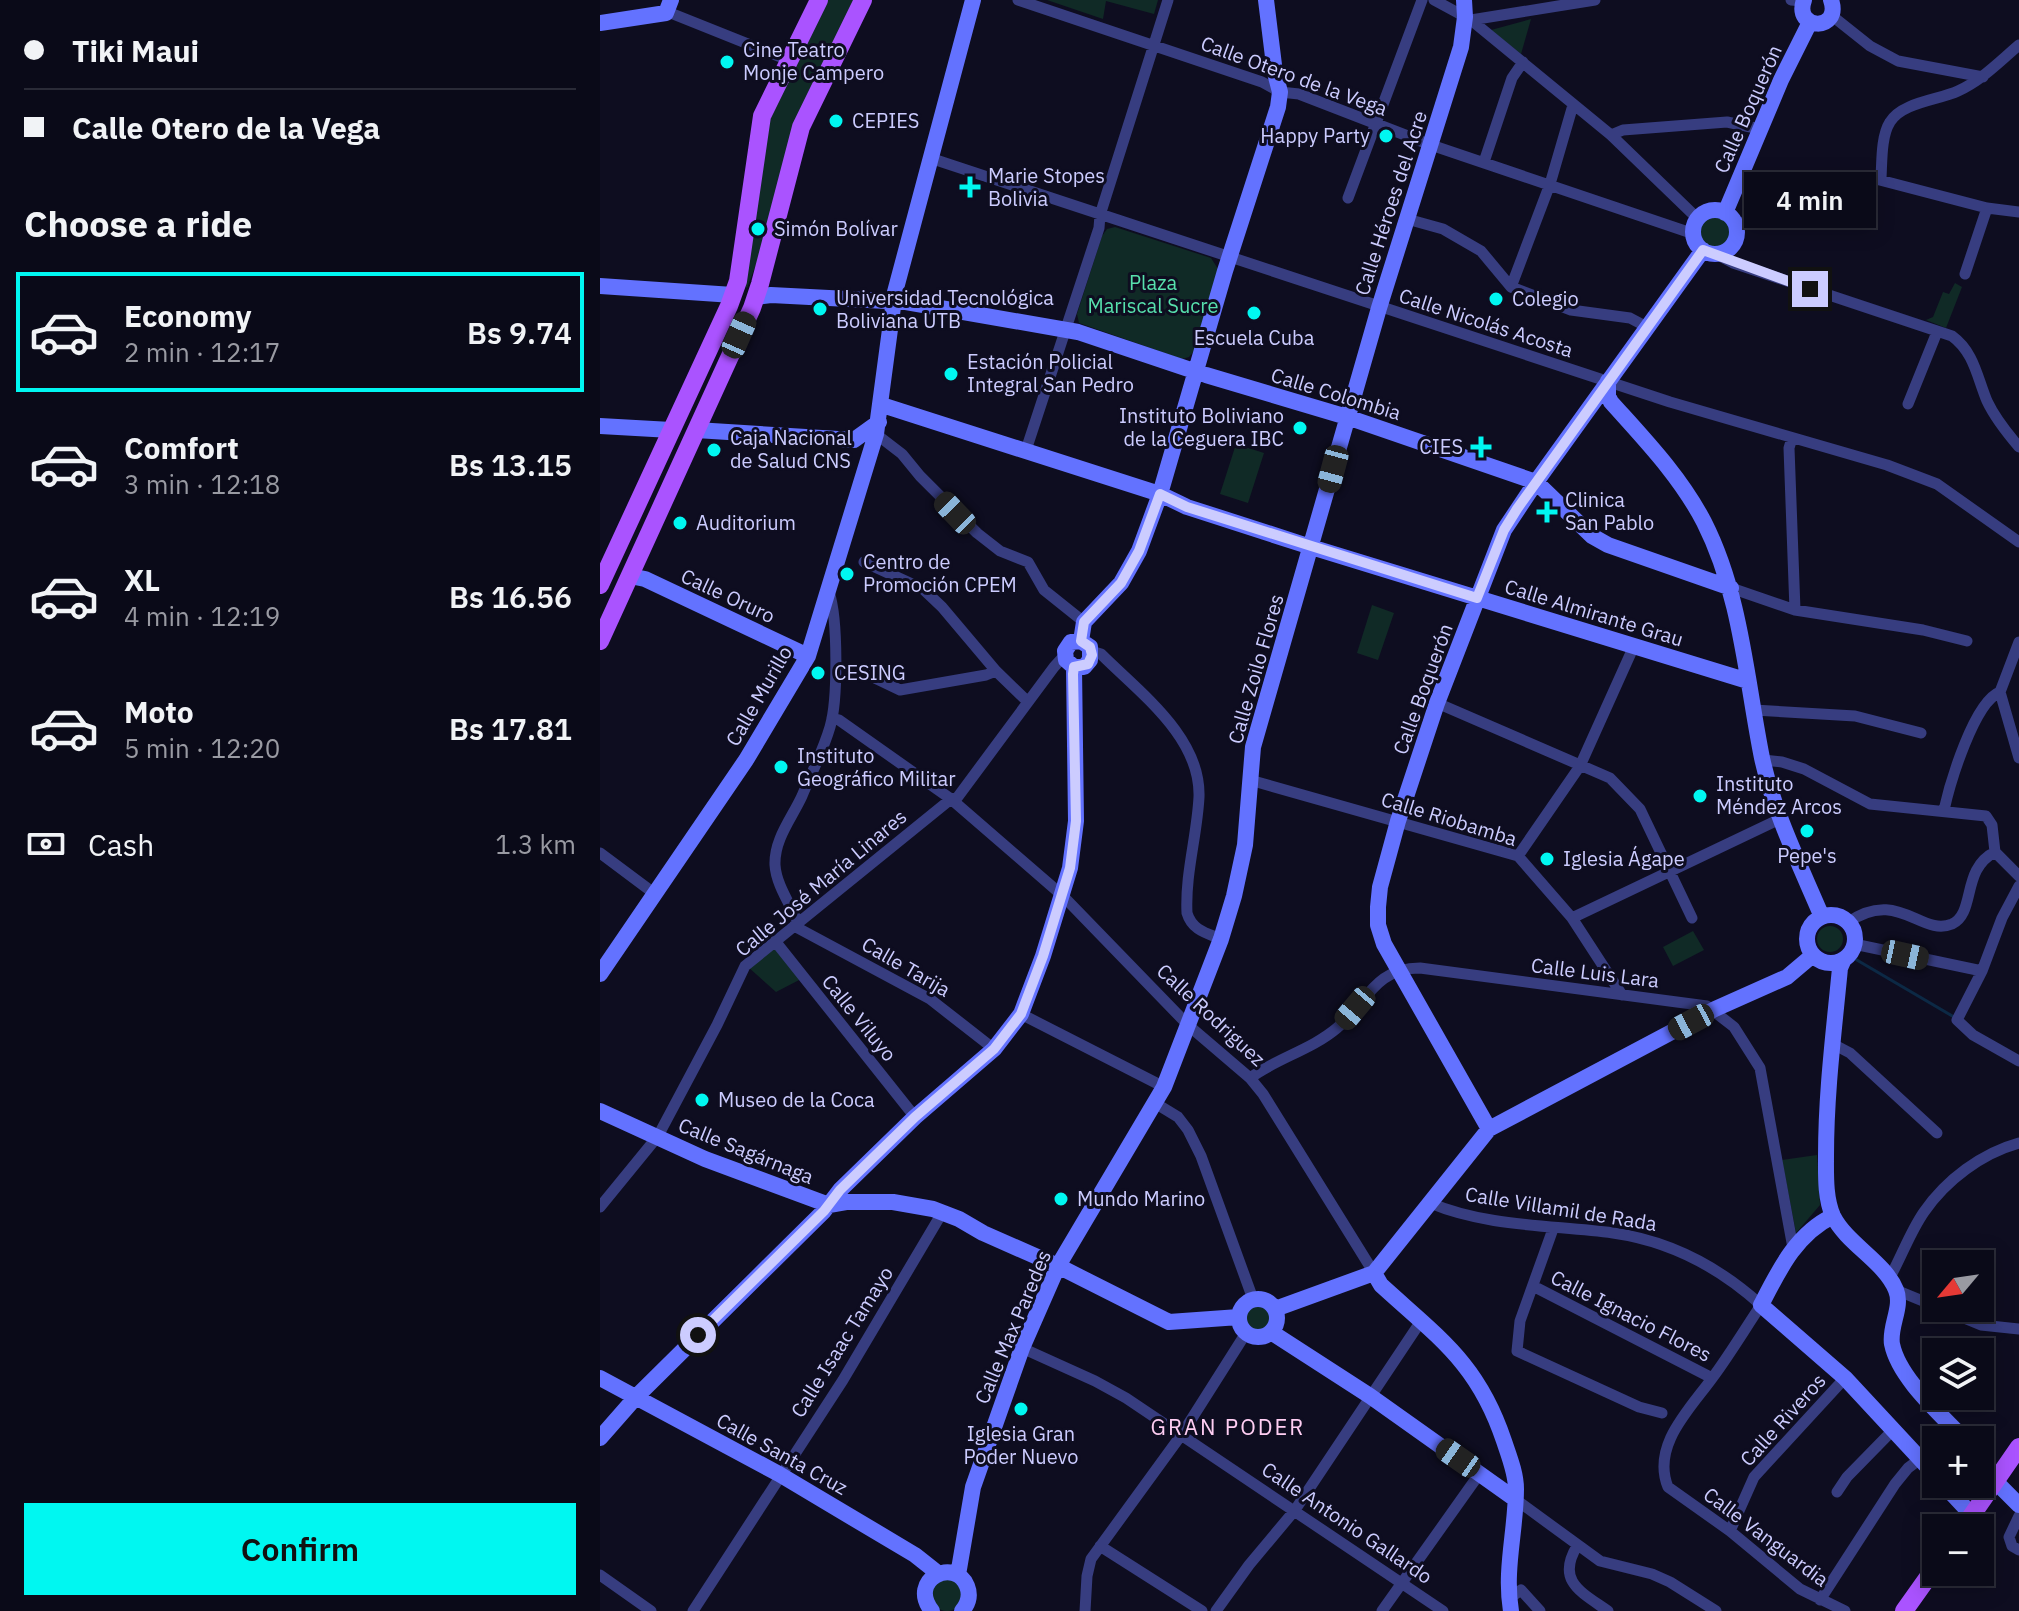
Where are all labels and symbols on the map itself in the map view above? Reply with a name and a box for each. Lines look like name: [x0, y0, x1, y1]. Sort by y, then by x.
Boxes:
street label: Calle Otero de la Vega: [1197, 29, 1392, 122]
place label: Cine Teatro Monje Campero: [743, 36, 884, 86]
street label: Calle Boquerón: [1707, 40, 1788, 177]
marker: Cine Teatro Monje Campero: [718, 53, 736, 71]
place label: CEPIES: [852, 107, 919, 134]
street label: Calle Héroes del Acre: [1348, 107, 1433, 299]
marker: CEPIES: [827, 112, 845, 130]
place label: Happy Party: [1260, 122, 1370, 149]
marker: Happy Party: [1377, 127, 1395, 145]
place label: Marie Stopes Bolivia: [988, 162, 1105, 212]
callout: 4 min: [1744, 173, 1876, 229]
marker: Marie Stopes Bolivia: [959, 176, 981, 198]
place label: Simón Bolívar: [774, 215, 898, 242]
marker: Simón Bolívar: [749, 220, 767, 238]
park label: Plaza Mariscal Sucre: [1087, 269, 1219, 319]
route end: [1792, 271, 1828, 307]
street label: Calle Nicolás Acosta: [1396, 282, 1577, 364]
place label: Universidad Tecnológica Boliviana UTB: [836, 284, 1054, 334]
place label: Colegio: [1512, 285, 1579, 312]
marker: Colegio: [1487, 290, 1505, 308]
marker: Universidad Tecnológica Boliviana UTB: [811, 300, 829, 318]
marker: Escuela Cuba: [1245, 304, 1263, 322]
car: [718, 308, 760, 362]
place label: Escuela Cuba: [1194, 324, 1315, 351]
place label: Estación Policial Integral San Pedro: [967, 348, 1134, 398]
street label: Calle Colombia: [1268, 361, 1405, 426]
marker: Estación Policial Integral San Pedro: [942, 365, 960, 383]
place label: Instituto Boliviano de la Ceguera IBC: [1119, 402, 1284, 452]
marker: Instituto Boliviano de la Ceguera IBC: [1291, 419, 1309, 437]
place label: Caja Nacional de Salud CNS: [730, 424, 852, 474]
place label: CIES: [1419, 433, 1463, 460]
marker: CIES: [1470, 436, 1492, 458]
marker: Caja Nacional de Salud CNS: [705, 441, 723, 459]
car: [1315, 443, 1351, 495]
place label: Clinica San Pablo: [1565, 486, 1654, 536]
car: [930, 487, 980, 539]
marker: Clinica San Pablo: [1536, 501, 1558, 523]
place label: Auditorium: [696, 509, 796, 536]
marker: Auditorium: [671, 514, 689, 532]
place label: Centro de Promoción CPEM: [863, 548, 1017, 598]
street label: Calle Oruro: [677, 562, 780, 629]
marker: Centro de Promoción CPEM: [838, 565, 856, 583]
street label: Calle Almirante Grau: [1502, 573, 1687, 653]
street label: Calle Zoilo Flores: [1221, 591, 1290, 747]
street label: Calle Boquerón: [1386, 620, 1459, 758]
street label: Calle Murillo: [719, 641, 798, 751]
place label: CESING: [834, 659, 906, 686]
marker: CESING: [809, 664, 827, 682]
place label: Instituto Geográfico Militar: [797, 742, 956, 792]
marker: Instituto Geográfico Militar: [772, 758, 790, 776]
place label: Instituto Méndez Arcos: [1716, 770, 1842, 820]
street label: Calle Riobamba: [1378, 785, 1521, 852]
marker: Instituto Méndez Arcos: [1691, 787, 1709, 805]
street label: Calle José María Linares: [729, 803, 912, 962]
marker: Pepe's: [1798, 822, 1816, 840]
place label: Pepe's: [1777, 842, 1837, 869]
place label: Iglesia Ágape: [1563, 845, 1685, 872]
marker: Iglesia Ágape: [1538, 850, 1556, 868]
street label: Calle Tarija: [857, 930, 956, 1003]
car: [1879, 938, 1931, 972]
street label: Calle Luis Lara: [1529, 951, 1661, 994]
street label: Calle Rodriguez: [1151, 957, 1271, 1072]
street label: Calle Viluyo: [816, 969, 903, 1067]
car: [1330, 982, 1380, 1034]
car: [1664, 1000, 1718, 1044]
place label: Museo de la Coca: [718, 1086, 875, 1113]
marker: Museo de la Coca: [693, 1091, 711, 1109]
street label: Calle Sagárnaga: [675, 1111, 818, 1190]
street label: Calle Villamil de Rada: [1463, 1180, 1659, 1237]
place label: Mundo Marino: [1077, 1185, 1205, 1212]
marker: Mundo Marino: [1052, 1190, 1070, 1208]
street label: Calle Max Paredes: [968, 1246, 1057, 1408]
north arrow: [1922, 1250, 1994, 1322]
street label: Calle Isaac Tamayo: [784, 1261, 899, 1422]
street label: Calle Ignacio Flores: [1546, 1263, 1716, 1368]
route start: [680, 1317, 716, 1353]
street label: Calle Riveros: [1734, 1367, 1832, 1472]
marker: Iglesia Gran Poder Nuevo: [1012, 1400, 1030, 1418]
street label: Calle Santa Cruz: [712, 1406, 853, 1501]
district label: GRAN PODER: [1151, 1412, 1305, 1441]
place label: Iglesia Gran Poder Nuevo: [964, 1420, 1078, 1470]
car: [1431, 1434, 1485, 1482]
street label: Calle Antonio Gallardo: [1257, 1455, 1438, 1590]
street label: Calle Vanguardia: [1698, 1481, 1835, 1593]

